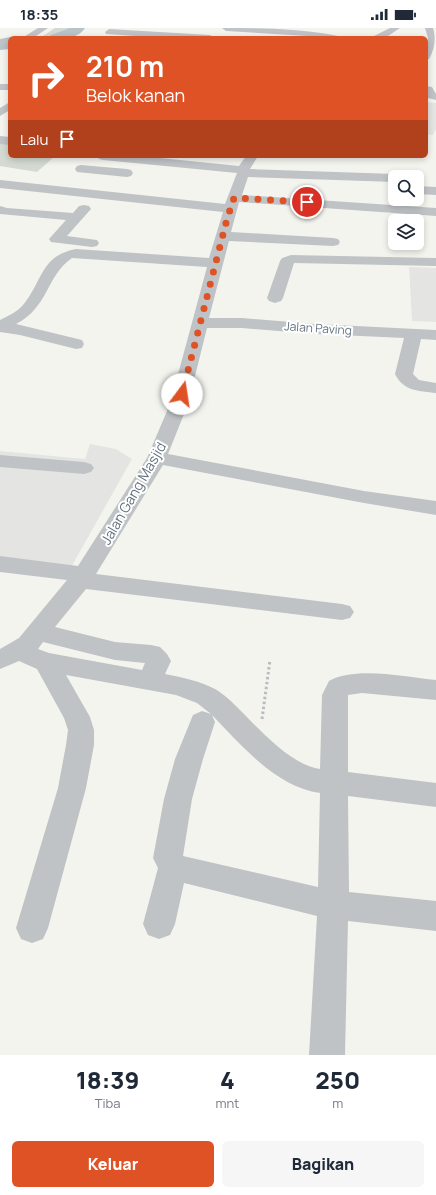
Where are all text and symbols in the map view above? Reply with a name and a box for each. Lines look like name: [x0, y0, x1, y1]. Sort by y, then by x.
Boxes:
text: 18:35: [20, 4, 58, 25]
text: 210 m: [86, 47, 164, 85]
icon: right: [20, 52, 72, 104]
text: Belok kanan: [86, 83, 185, 107]
icon: arrive: [56, 128, 78, 150]
text: Lalu: [20, 129, 48, 150]
map controls: [388, 170, 424, 250]
button: search: [388, 170, 424, 206]
pin: [290, 185, 324, 219]
icon: arrive: [296, 191, 318, 213]
button: layers: [388, 214, 424, 250]
street label: Jalan Paving: [284, 317, 352, 339]
position arrow: [161, 373, 203, 415]
street label: Jalan Gang Masjid: [96, 438, 170, 548]
text: 18:39: [76, 1063, 139, 1096]
text: 4: [220, 1063, 235, 1096]
text: 250: [315, 1063, 360, 1096]
text: Tiba: [95, 1094, 121, 1112]
text: mnt: [215, 1094, 239, 1112]
text: m: [332, 1094, 343, 1112]
button: Keluar: [12, 1141, 214, 1187]
button: Bagikan: [222, 1141, 424, 1187]

